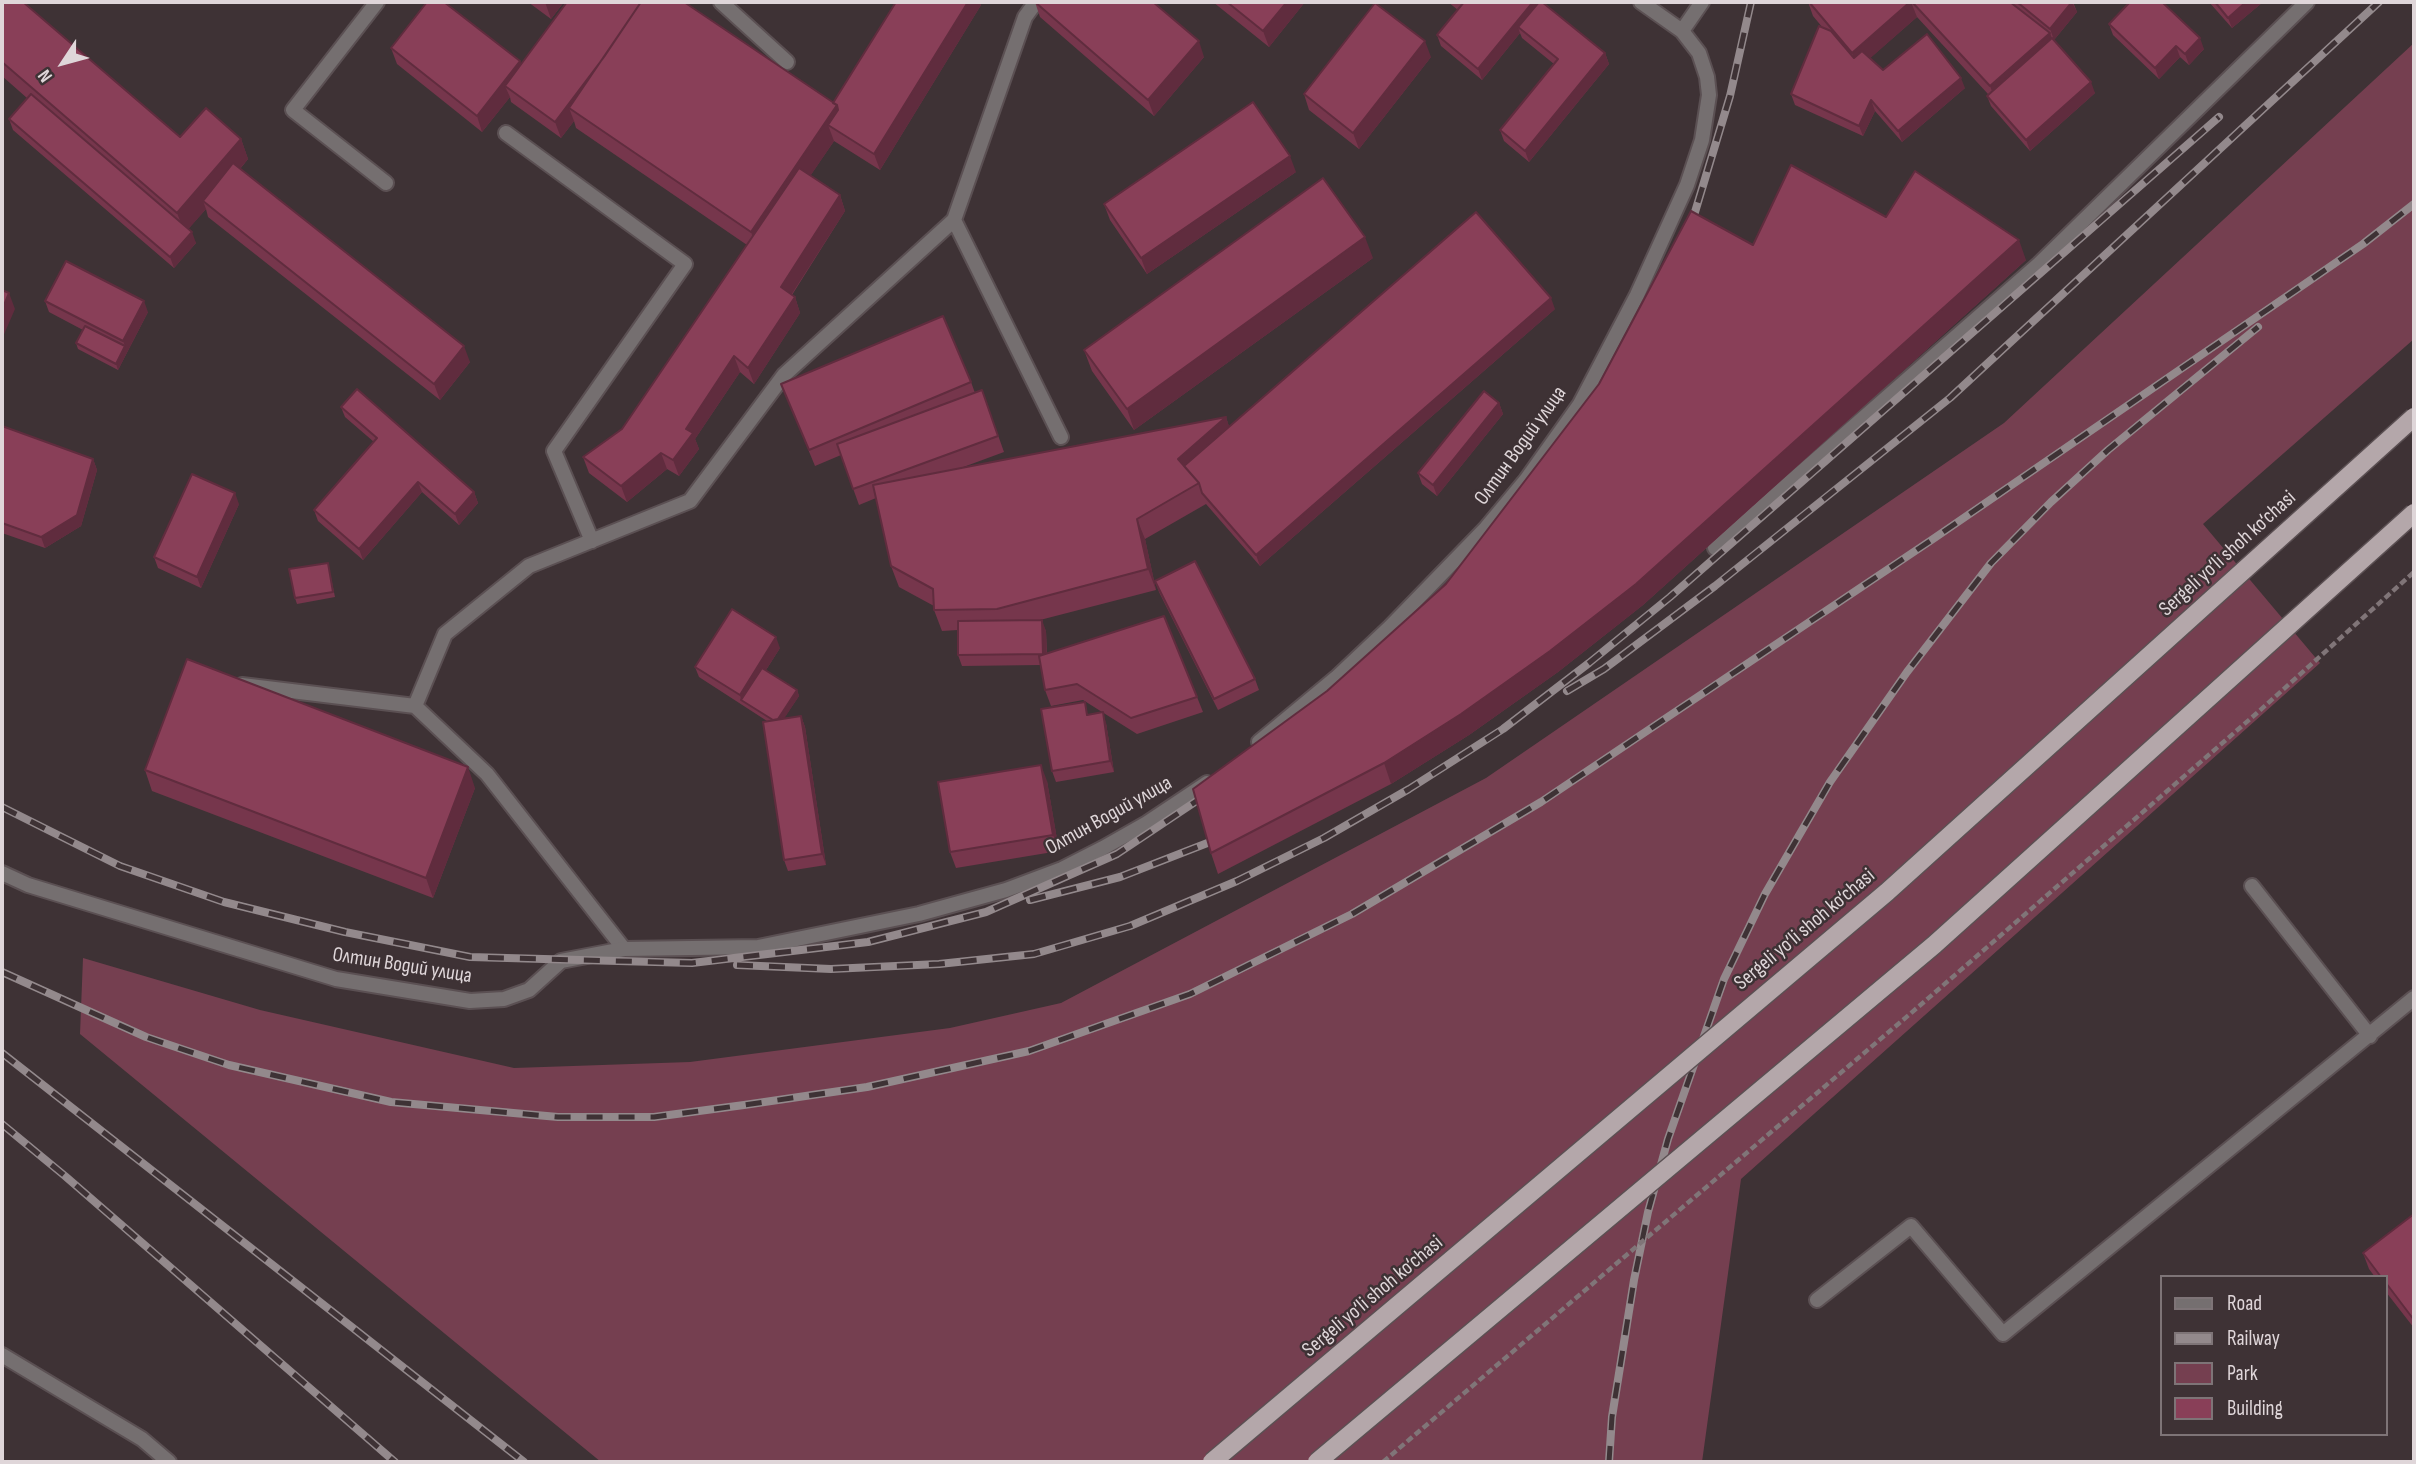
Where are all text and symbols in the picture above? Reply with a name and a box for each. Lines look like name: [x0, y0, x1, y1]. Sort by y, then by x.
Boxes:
north arrow: [28, 28, 98, 98]
text: N: [33, 65, 58, 87]
street label: Олтин Водий улица: [1469, 382, 1573, 510]
street label: Sergeli yo‘li shoh ko‘chasi: [2154, 486, 2302, 622]
street label: Олтин Водий улица: [1041, 771, 1177, 861]
street label: Sergeli yo‘li shoh ko‘chasi: [1730, 864, 1880, 996]
street label: Олтин Водий улица: [331, 943, 473, 989]
street label: Sergeli yo‘li shoh ko‘chasi: [1298, 1231, 1448, 1363]
legend: [2160, 1275, 2388, 1436]
text: Road: [2227, 1291, 2262, 1316]
text: Railway: [2227, 1326, 2280, 1351]
text: Park: [2227, 1361, 2258, 1386]
text: Building: [2227, 1396, 2283, 1421]

